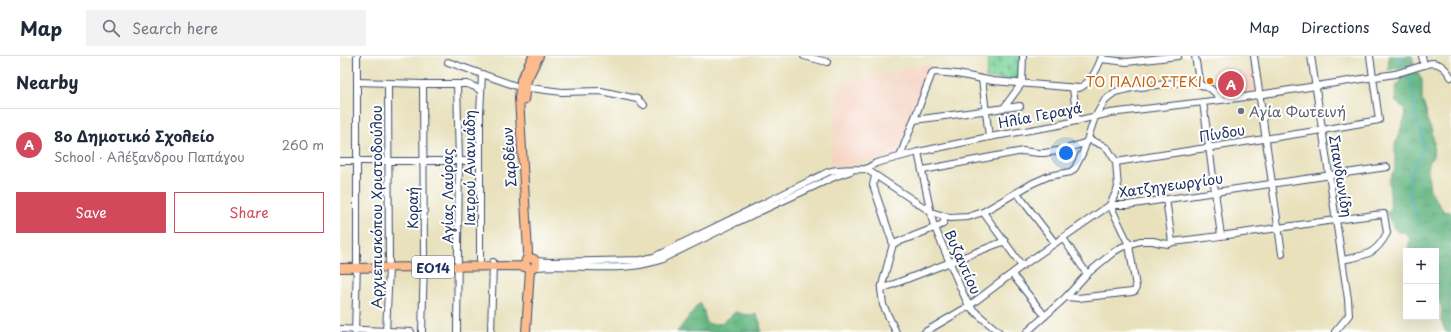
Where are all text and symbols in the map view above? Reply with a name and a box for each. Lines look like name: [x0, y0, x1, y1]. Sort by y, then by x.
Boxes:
search box: [86, 10, 366, 46]
text: Map: [20, 14, 62, 42]
text: Search here: [132, 16, 218, 39]
icon: search: [100, 17, 122, 39]
text: Map: [1249, 17, 1279, 38]
text: Directions: [1301, 17, 1369, 38]
text: Saved: [1391, 17, 1431, 38]
text: Nearby: [16, 69, 78, 95]
pin: A: [1218, 69, 1244, 99]
place label: ΤΟ ΠΑΛΙΟ ΣΤΕΚΙ: [1085, 71, 1202, 92]
marker: ΤΟ ΠΑΛΙΟ ΣΤΕΚΙ: [1205, 76, 1215, 86]
street label: Ηλία Γεραγά: [996, 97, 1084, 133]
place label: Αγία Φωτεινή: [1249, 101, 1346, 122]
street label: Αρχιεπισκόπου Χριστοδούλου: [366, 105, 387, 309]
marker: Αγία Φωτεινή: [1236, 106, 1246, 116]
street label: Ιατρού Ανανιάδη: [459, 110, 480, 226]
street label: Πίνδου: [1197, 119, 1247, 147]
text: 8ο Δημοτικό Σχολείο: [54, 124, 214, 147]
street label: Σαρδέων: [496, 126, 522, 188]
street label: Σπανδωνίδη: [1324, 133, 1358, 219]
text: A: [24, 135, 34, 154]
text: 260 m: [282, 135, 324, 154]
your location: [1056, 143, 1076, 163]
text: School · Αλέξανδρου Παπάγου: [54, 147, 245, 166]
street label: Αγίας Λαύρας: [437, 148, 458, 244]
street label: Χατζηγεωργίου: [1118, 167, 1224, 203]
street label: Κοραή: [402, 187, 423, 229]
button: Save: [16, 192, 166, 233]
button: Share: [174, 192, 324, 233]
street label: Βυζαντίου: [939, 226, 987, 298]
map controls: [1403, 248, 1439, 320]
button: +: [1403, 248, 1439, 284]
road number: ΕΟ14: [412, 256, 454, 278]
button: −: [1403, 284, 1439, 320]

